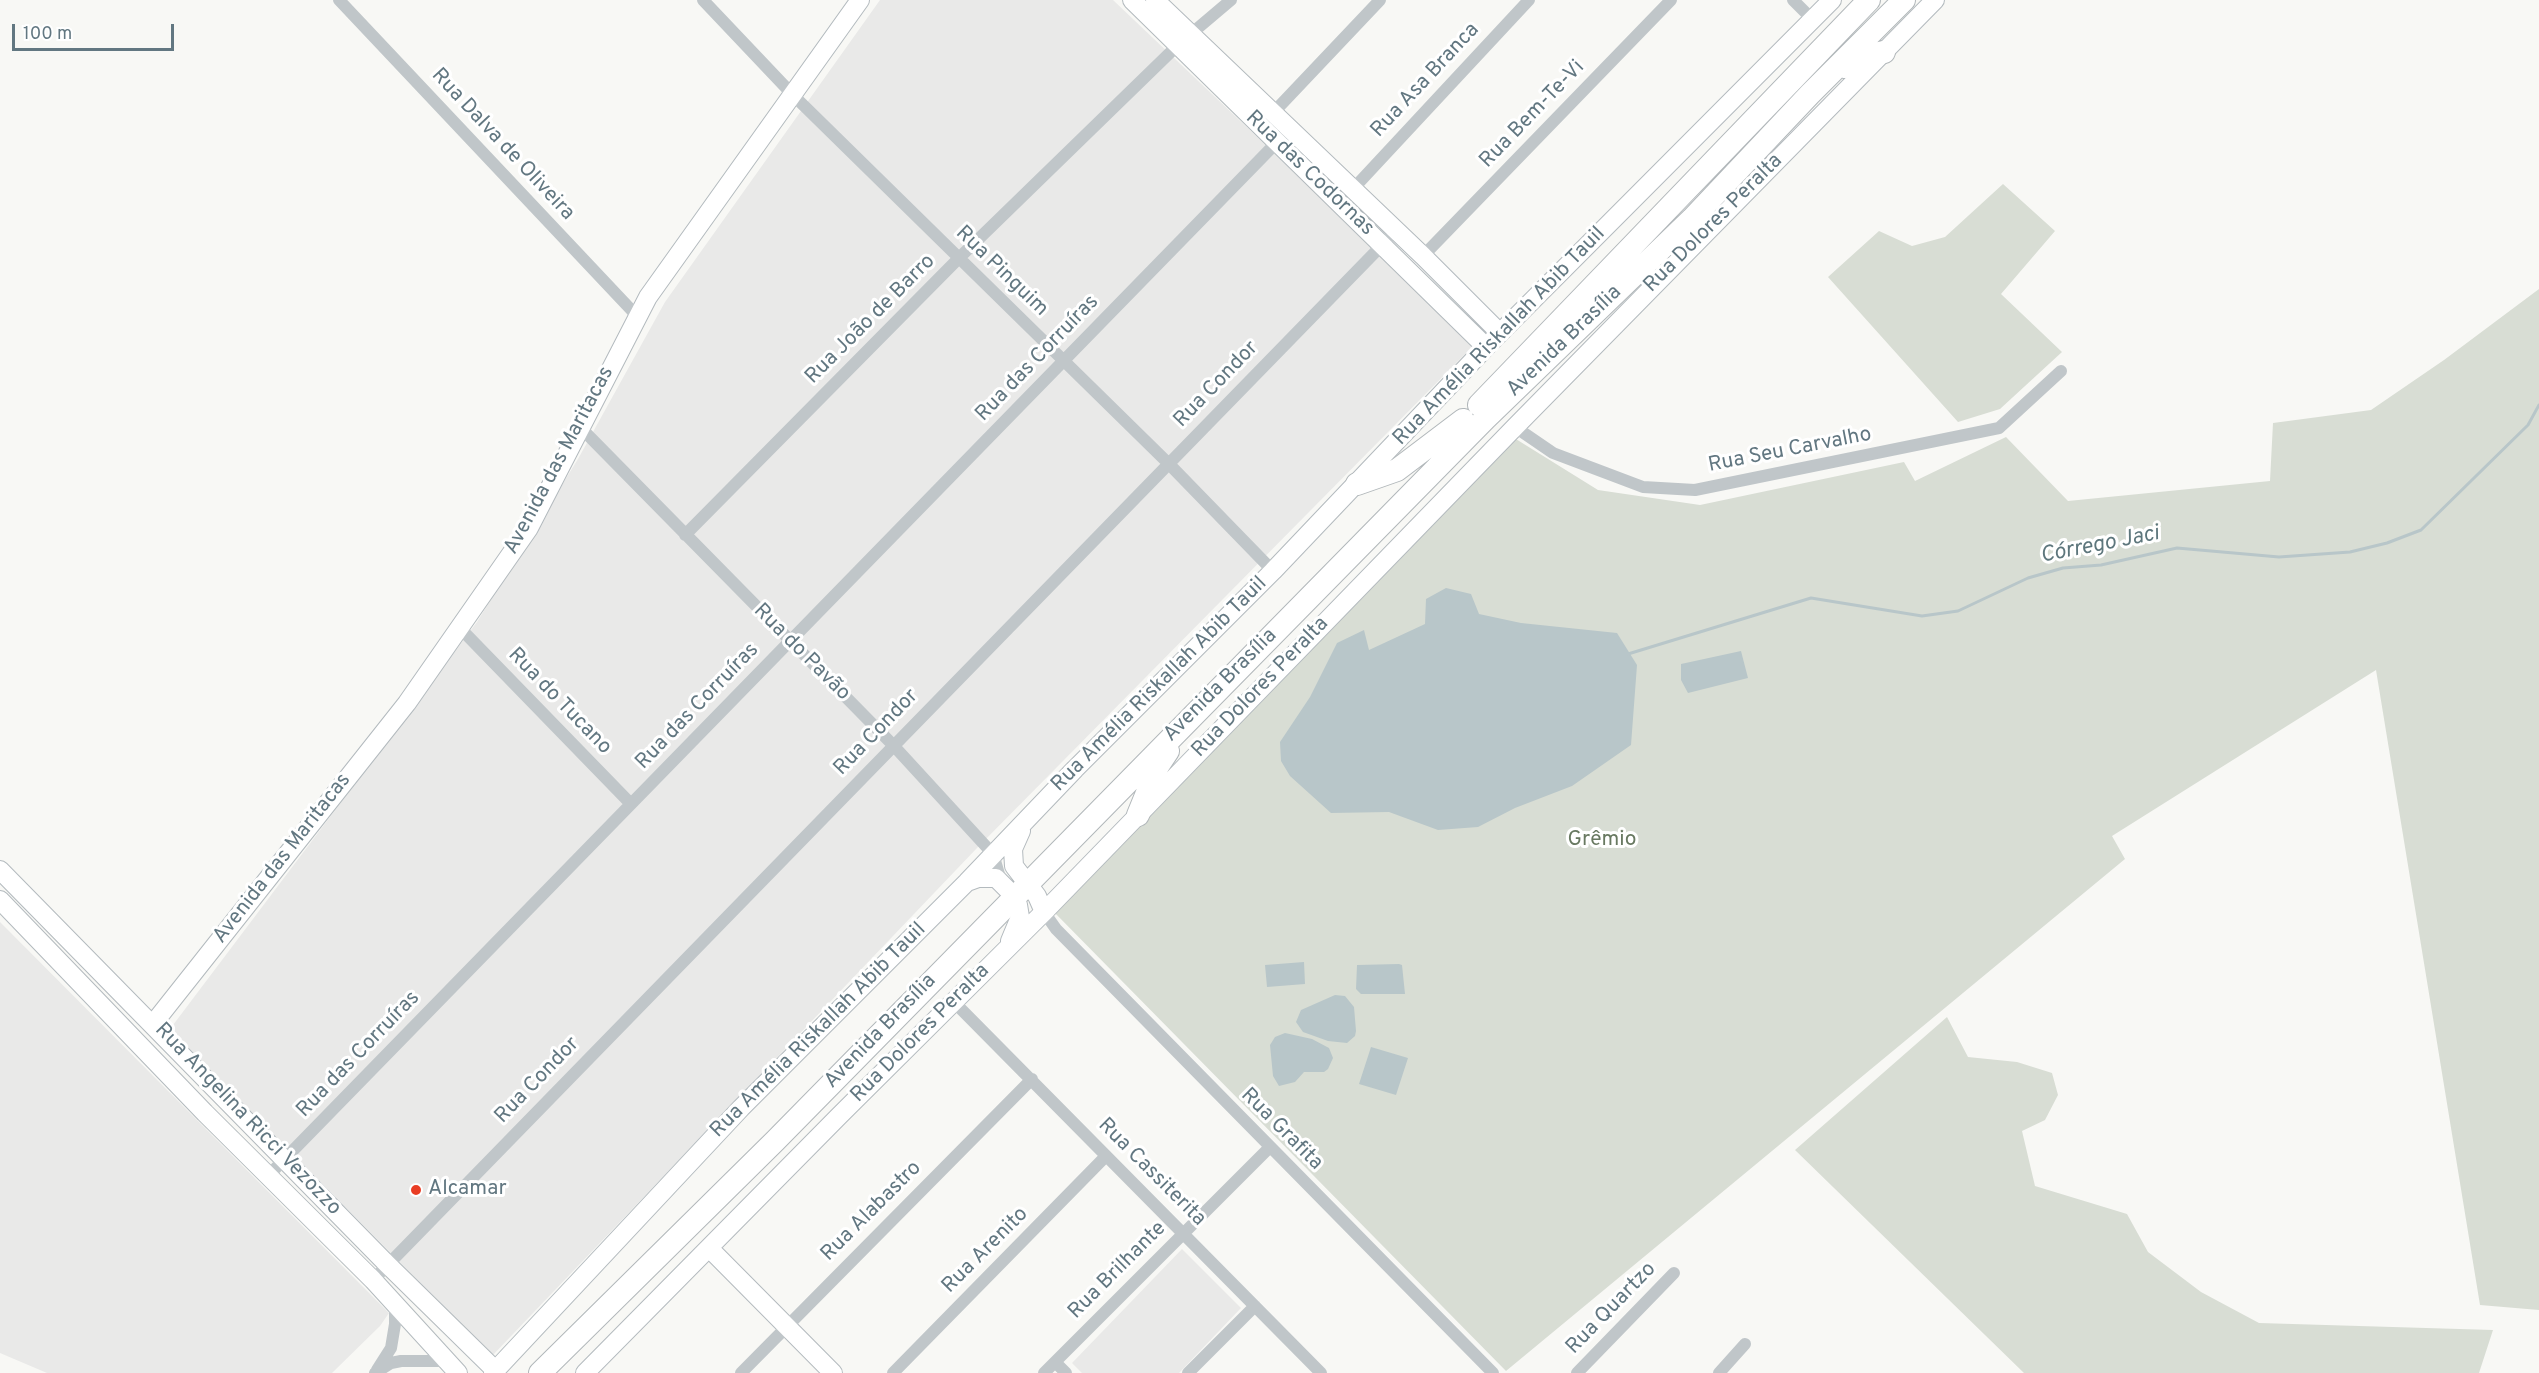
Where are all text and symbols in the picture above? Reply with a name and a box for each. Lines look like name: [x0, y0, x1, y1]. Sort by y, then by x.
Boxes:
scale bar: [15, 12, 177, 50]
street label: Rua Asa Branca: [1366, 18, 1486, 144]
text: 100 m: [23, 23, 72, 46]
street label: Rua Bem-Te-Vi: [1475, 56, 1591, 174]
street label: Rua Dalva de Oliveira: [425, 64, 579, 226]
street label: Rua das Codornas: [1239, 106, 1379, 242]
street label: Rua Dolores Peralta: [1639, 149, 1789, 299]
street label: Rua Pinguim: [949, 222, 1053, 322]
street label: Rua Amélia Riskallah Abib Tauil: [1389, 222, 1611, 452]
street label: Rua João de Barro: [801, 250, 941, 390]
street label: Avenida Brasília: [1502, 281, 1628, 403]
street label: Rua das Corruíras: [971, 290, 1105, 428]
street label: Rua Condor: [1170, 336, 1264, 434]
street label: Avenida das Maritacas: [500, 363, 620, 559]
street label: Rua Seu Carvalho: [1706, 423, 1874, 479]
water label: Córrego Jaci: [2038, 522, 2162, 570]
street label: Rua Amélia Riskallah Abib Tauil: [1047, 572, 1273, 798]
street label: Rua do Pavão: [747, 599, 855, 707]
street label: Rua Dolores Peralta: [1187, 612, 1335, 764]
street label: Avenida Brasília: [1159, 624, 1283, 748]
street label: Rua das Corruíras: [631, 638, 765, 776]
street label: Rua do Tucano: [502, 643, 616, 761]
street label: Rua Condor: [830, 684, 924, 782]
street label: Avenida das Maritacas: [209, 769, 357, 949]
park label: Grêmio: [1568, 828, 1636, 854]
street label: Rua Amélia Riskallah Abib Tauil: [706, 918, 932, 1144]
street label: Rua Dolores Peralta: [846, 959, 996, 1109]
street label: Avenida Brasília: [820, 969, 942, 1095]
street label: Rua das Corruíras: [292, 986, 426, 1124]
street label: Rua Angelina Ricci Vezozzo: [148, 1018, 346, 1222]
street label: Rua Condor: [491, 1032, 585, 1130]
street label: Rua Grafita: [1235, 1084, 1327, 1176]
street label: Rua Cassiterita: [1092, 1114, 1210, 1232]
street label: Rua Alabastro: [817, 1157, 927, 1267]
place label: Alcamar: [428, 1177, 507, 1203]
marker: Alcamar: [409, 1183, 423, 1197]
street label: Rua Arenito: [938, 1203, 1034, 1299]
street label: Rua Brilhante: [1064, 1217, 1172, 1325]
street label: Rua Quartzo: [1562, 1258, 1662, 1360]

